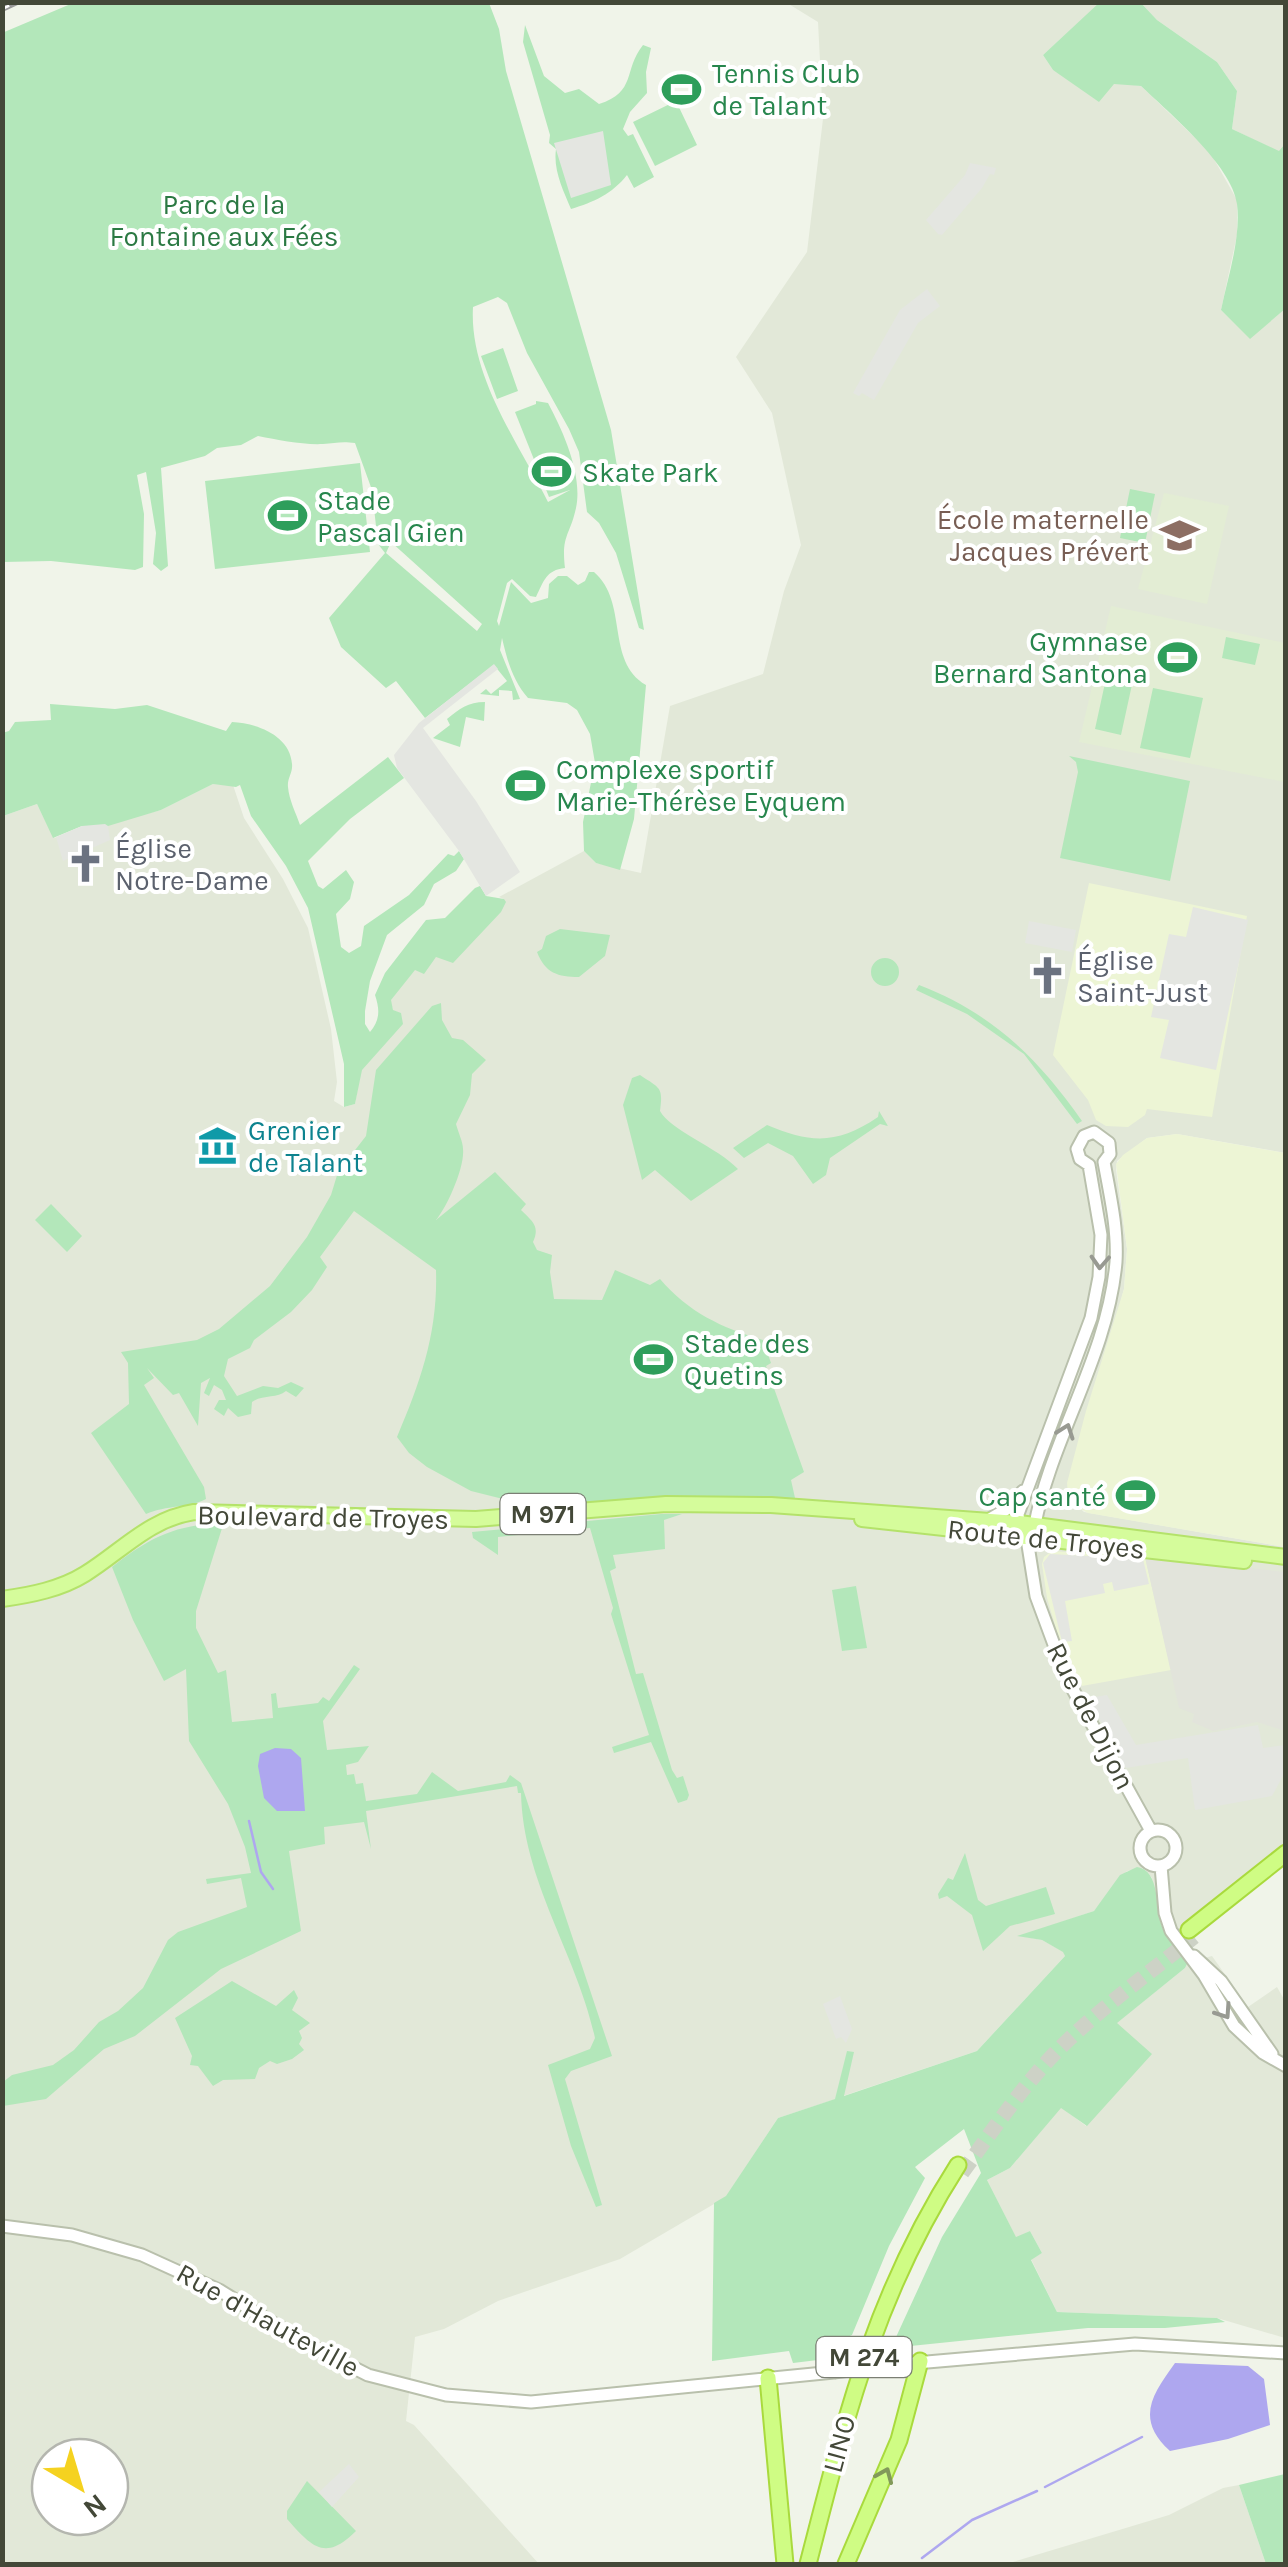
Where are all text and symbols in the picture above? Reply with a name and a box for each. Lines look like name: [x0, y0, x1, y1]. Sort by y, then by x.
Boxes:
place label: Tennis Club de Talant: [712, 57, 860, 122]
sports icon: Tennis Club de Talant: [661, 68, 703, 110]
park label: Parc de la Fontaine aux Fées: [110, 188, 339, 253]
sports icon: Skate Park: [531, 451, 573, 493]
place label: Skate Park: [582, 456, 719, 489]
place label: Stade Pascal Gien: [317, 484, 465, 549]
sports icon: Stade Pascal Gien: [266, 495, 308, 537]
place label: École maternelle Jacques Prévert: [937, 502, 1149, 568]
school or university icon: École maternelle Jacques Prévert: [1158, 514, 1200, 556]
place label: Gymnase Bernard Santona: [933, 625, 1148, 690]
sports icon: Gymnase Bernard Santona: [1157, 636, 1199, 678]
place label: Complexe sportif Marie-Thérèse Eyquem: [556, 753, 846, 818]
sports icon: Complexe sportif Marie-Thérèse Eyquem: [505, 764, 547, 806]
place label: Église Notre-Dame: [115, 831, 269, 897]
church icon: Église Notre-Dame: [64, 843, 106, 885]
place label: Église Saint-Just: [1077, 943, 1208, 1009]
church icon: Église Saint-Just: [1026, 955, 1068, 997]
place label: Grenier de Talant: [248, 1114, 363, 1179]
museum icon: Grenier de Talant: [197, 1125, 239, 1167]
one-way arrow: [1089, 1254, 1110, 1270]
place label: Stade des Quetins: [684, 1327, 810, 1392]
sports icon: Stade des Quetins: [633, 1338, 675, 1380]
one-way arrow: [1054, 1423, 1075, 1440]
sports icon: Cap santé: [1115, 1475, 1157, 1517]
place label: Cap santé: [978, 1480, 1106, 1513]
road number: M 971: [500, 1494, 586, 1534]
street label: Boulevard de Troyes: [197, 1498, 449, 1536]
street label: Route de Troyes: [946, 1512, 1146, 1566]
street label: Rue de Dijon: [1040, 1637, 1142, 1795]
one-way arrow: [1212, 2001, 1231, 2019]
street label: Rue d'Hauteville: [171, 2256, 365, 2384]
road number: M 274: [816, 2337, 912, 2377]
street label: LINO: [816, 2412, 862, 2476]
north arrow: [30, 2437, 130, 2537]
one-way arrow: [873, 2467, 893, 2485]
text: N: [77, 2487, 113, 2525]

